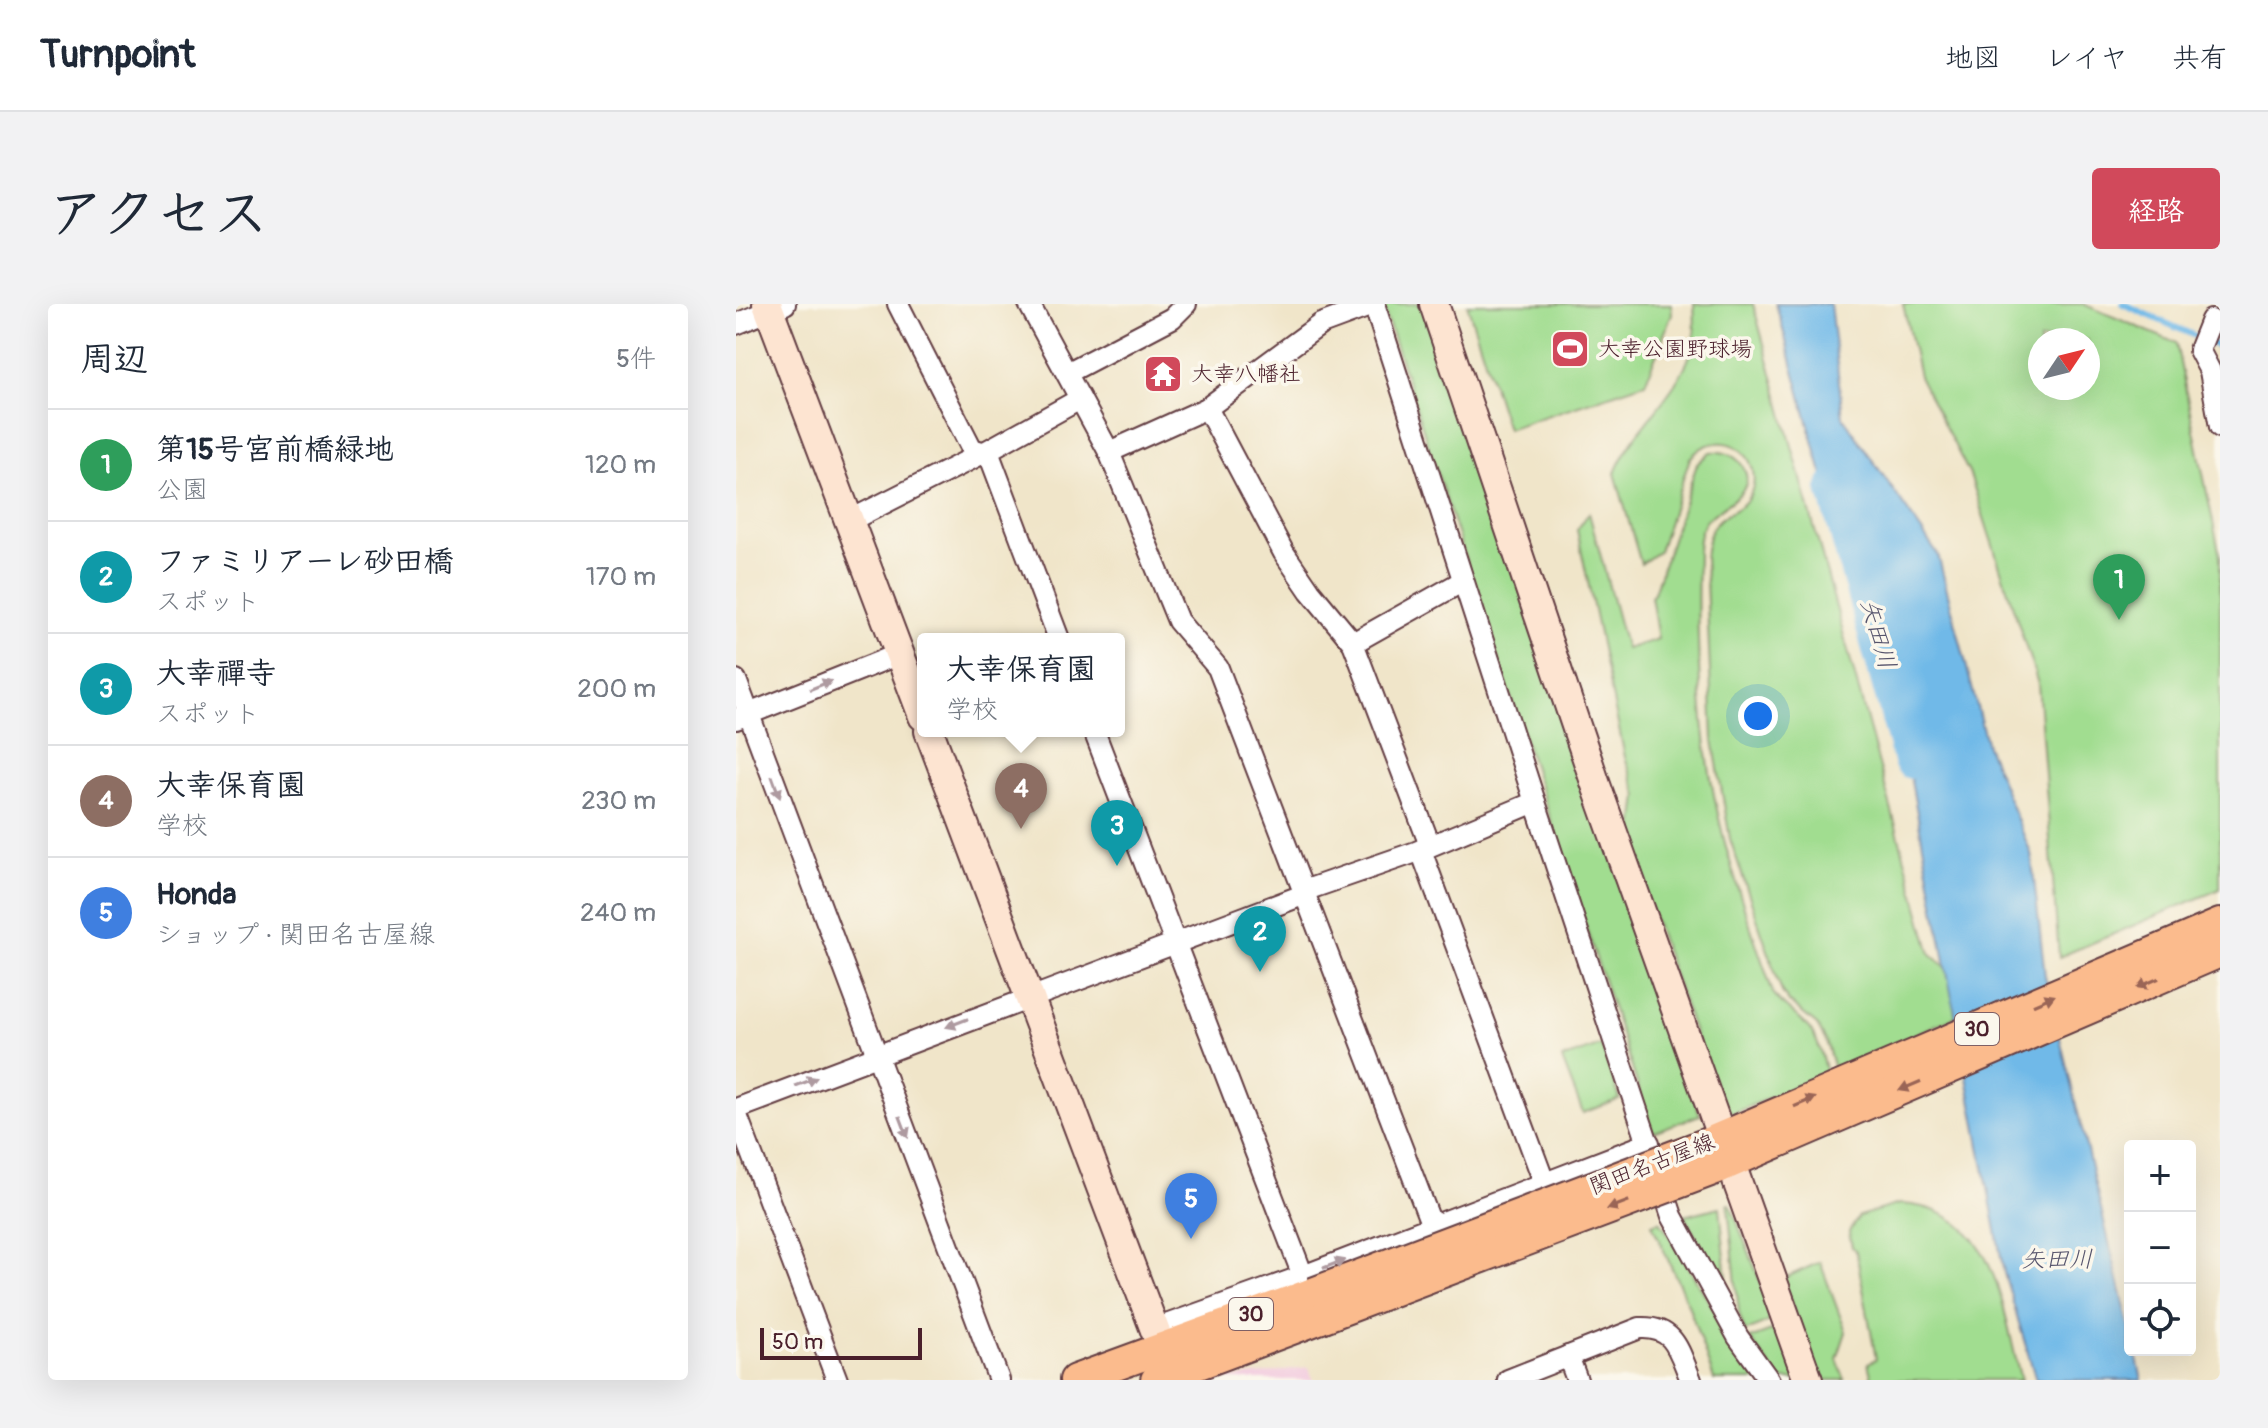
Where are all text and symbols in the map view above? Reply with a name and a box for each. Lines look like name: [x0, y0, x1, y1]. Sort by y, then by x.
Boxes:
text: Turnpoint: [40, 31, 195, 79]
text: 地図: [1945, 41, 2001, 76]
text: レイヤ: [2045, 41, 2128, 76]
text: 共有: [2172, 41, 2228, 76]
button: 経路: [2092, 168, 2220, 249]
text: アクセス: [48, 180, 269, 249]
sports icon: 大幸公園野球場: [1549, 328, 1591, 370]
north arrow: [2028, 328, 2100, 400]
place label: 大幸公園野球場: [1598, 335, 1752, 363]
text: 周辺: [80, 338, 148, 381]
text: 5件: [616, 343, 656, 375]
temple icon: 大幸八幡社: [1142, 353, 1184, 395]
place label: 大幸八幡社: [1191, 360, 1301, 388]
text: 第15号宮前橋緑地: [156, 431, 394, 468]
text: 1: [101, 449, 111, 481]
text: 120 m: [585, 449, 656, 481]
text: 公園: [156, 474, 208, 506]
text: ファミリアーレ砂田橋: [156, 543, 454, 580]
pin: 1: [2093, 554, 2145, 620]
text: 2: [99, 561, 113, 593]
text: 170 m: [586, 561, 656, 593]
text: スポット: [156, 586, 260, 618]
water label: 矢田川: [1854, 595, 1902, 673]
popup: [917, 633, 1125, 737]
text: 大幸保育園: [946, 651, 1096, 688]
text: 大幸禪寺: [156, 655, 276, 692]
text: 3: [99, 673, 113, 705]
text: 200 m: [577, 673, 656, 705]
one-way arrow: [809, 678, 833, 691]
text: 学校: [946, 694, 998, 726]
your location: [1738, 696, 1778, 736]
text: スポット: [156, 698, 260, 730]
pin: 4: [995, 763, 1047, 829]
text: 大幸保育園: [156, 767, 306, 804]
one-way arrow: [770, 775, 783, 799]
text: 4: [98, 785, 114, 817]
text: 230 m: [581, 785, 656, 817]
pin: 3: [1091, 800, 1143, 866]
text: 学校: [156, 810, 208, 842]
text: Honda: [156, 876, 236, 913]
text: 5: [99, 897, 113, 929]
text: 240 m: [580, 897, 656, 929]
pin: 2: [1234, 906, 1286, 972]
text: ショップ · 関田名古屋線: [156, 919, 435, 951]
one-way arrow: [2137, 976, 2160, 990]
one-way arrow: [2032, 993, 2056, 1006]
road number: 30: [1955, 1013, 1999, 1045]
one-way arrow: [945, 1018, 969, 1030]
one-way arrow: [794, 1075, 818, 1088]
one-way arrow: [1898, 1079, 1921, 1093]
one-way arrow: [1793, 1096, 1817, 1109]
one-way arrow: [898, 1115, 910, 1139]
street label: 関田名古屋線: [1585, 1127, 1719, 1201]
map controls: [2124, 1140, 2196, 1356]
button: +: [2124, 1140, 2196, 1212]
pin: 5: [1165, 1173, 1217, 1239]
one-way arrow: [1606, 1199, 1630, 1212]
button: −: [2124, 1212, 2196, 1284]
water label: 矢田川: [2021, 1245, 2093, 1274]
one-way arrow: [1322, 1257, 1346, 1270]
button: locate: [2124, 1284, 2196, 1356]
road number: 30: [1229, 1298, 1273, 1330]
scale bar: [760, 1324, 922, 1360]
text: 50 m: [772, 1328, 823, 1356]

